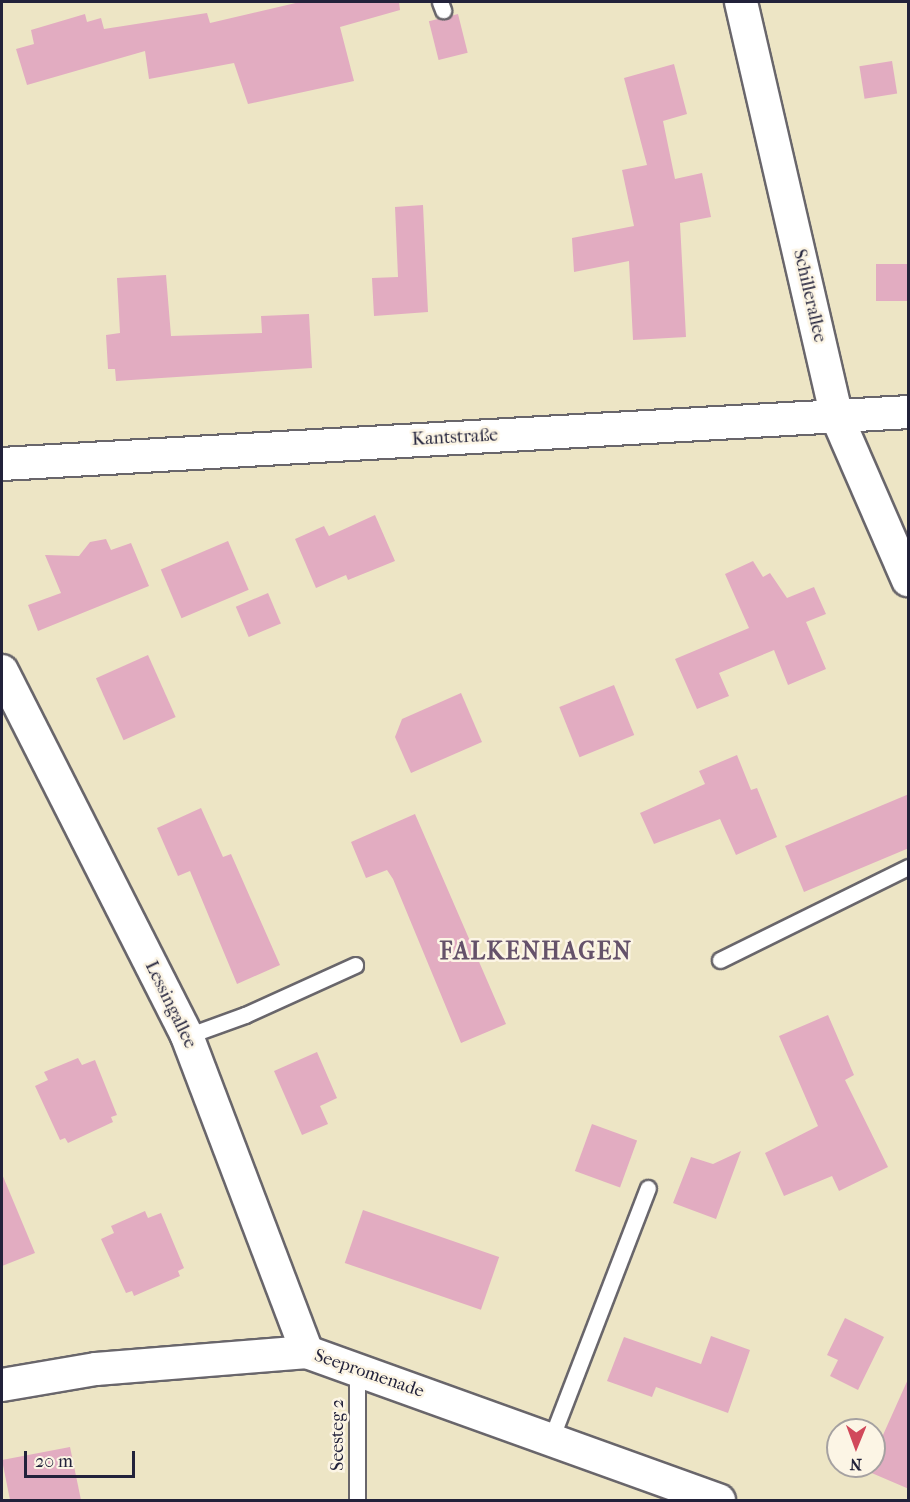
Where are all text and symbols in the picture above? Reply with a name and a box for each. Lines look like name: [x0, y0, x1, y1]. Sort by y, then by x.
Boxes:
street label: Schillerallee: [788, 247, 830, 345]
street label: Kantstraße: [411, 425, 499, 451]
district label: FALKENHAGEN: [439, 938, 633, 966]
street label: Lessingallee: [140, 958, 200, 1052]
street label: Seepromenade: [311, 1345, 427, 1403]
street label: Seesteg 2: [327, 1399, 349, 1471]
north arrow: [826, 1418, 886, 1478]
scale bar: [27, 1439, 138, 1477]
text: 20 m: [35, 1451, 73, 1472]
text: N: [849, 1455, 862, 1474]

